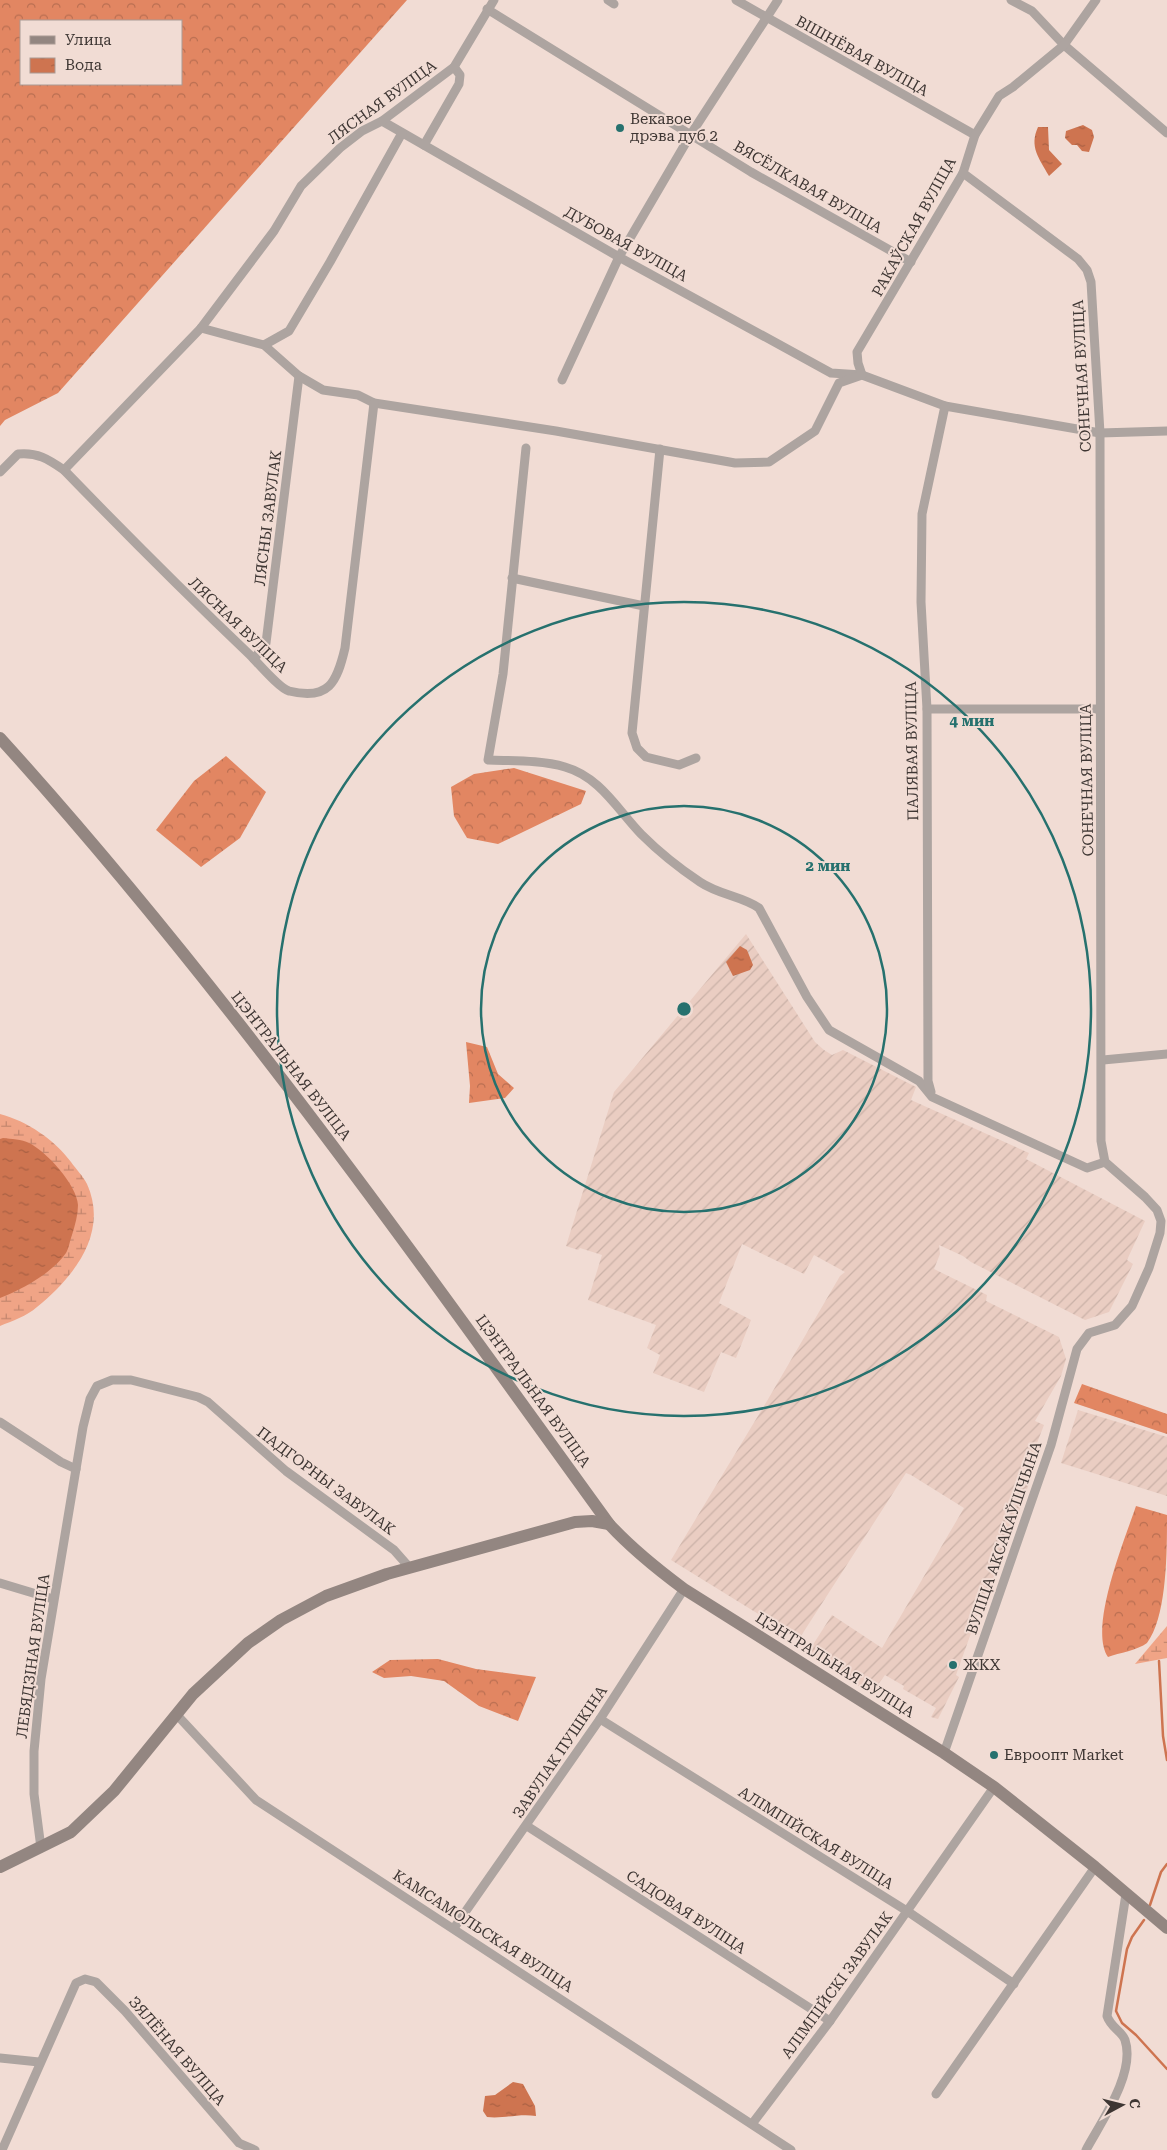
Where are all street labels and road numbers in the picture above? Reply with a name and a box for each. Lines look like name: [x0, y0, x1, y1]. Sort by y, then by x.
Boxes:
street label: ВІШНЁВАЯ ВУЛІЦА: [792, 12, 932, 100]
street label: ЛЯСНАЯ ВУЛІЦА: [324, 56, 440, 147]
street label: ВЯСЁЛКАВАЯ ВУЛІЦА: [731, 137, 886, 237]
street label: РАКАЎСКАЯ ВУЛІЦА: [868, 154, 960, 300]
street label: ДУБОВАЯ ВУЛІЦА: [561, 203, 691, 286]
street label: СОНЕЧНАЯ ВУЛІЦА: [1069, 299, 1095, 453]
street label: ЛЯСНЫ ЗАВУЛАК: [251, 449, 285, 587]
street label: ЛЯСНАЯ ВУЛІЦА: [185, 573, 291, 677]
street label: ПАЛЯВАЯ ВУЛІЦА: [902, 681, 922, 821]
street label: СОНЕЧНАЯ ВУЛІЦА: [1077, 703, 1097, 857]
street label: ЦЭНТРАЛЬНАЯ ВУЛІЦА: [227, 988, 355, 1144]
street label: ЦЭНТРАЛЬНАЯ ВУЛІЦА: [472, 1311, 595, 1471]
street label: ПАДГОРНЫ ЗАВУЛАК: [253, 1423, 399, 1539]
street label: ВУЛІЦА АКСАКАЎШЧЫНА: [962, 1439, 1046, 1637]
street label: ЛЕБЯДЗІНАЯ ВУЛІЦА: [13, 1572, 54, 1739]
street label: ЦЭНТРАЛЬНАЯ ВУЛІЦА: [752, 1609, 918, 1722]
street label: ЗАВУЛАК ПУШКІНА: [509, 1682, 611, 1822]
street label: АЛІМПІЙСКАЯ ВУЛІЦА: [735, 1783, 897, 1893]
street label: КАМСАМОЛЬСКАЯ ВУЛІЦА: [390, 1866, 577, 1996]
street label: САДОВАЯ ВУЛІЦА: [623, 1867, 750, 1958]
street label: АЛІМПІЙСКІ ЗАВУЛАК: [778, 1908, 896, 2062]
street label: ЗЯЛЁНАЯ ВУЛІЦА: [125, 1993, 230, 2110]

